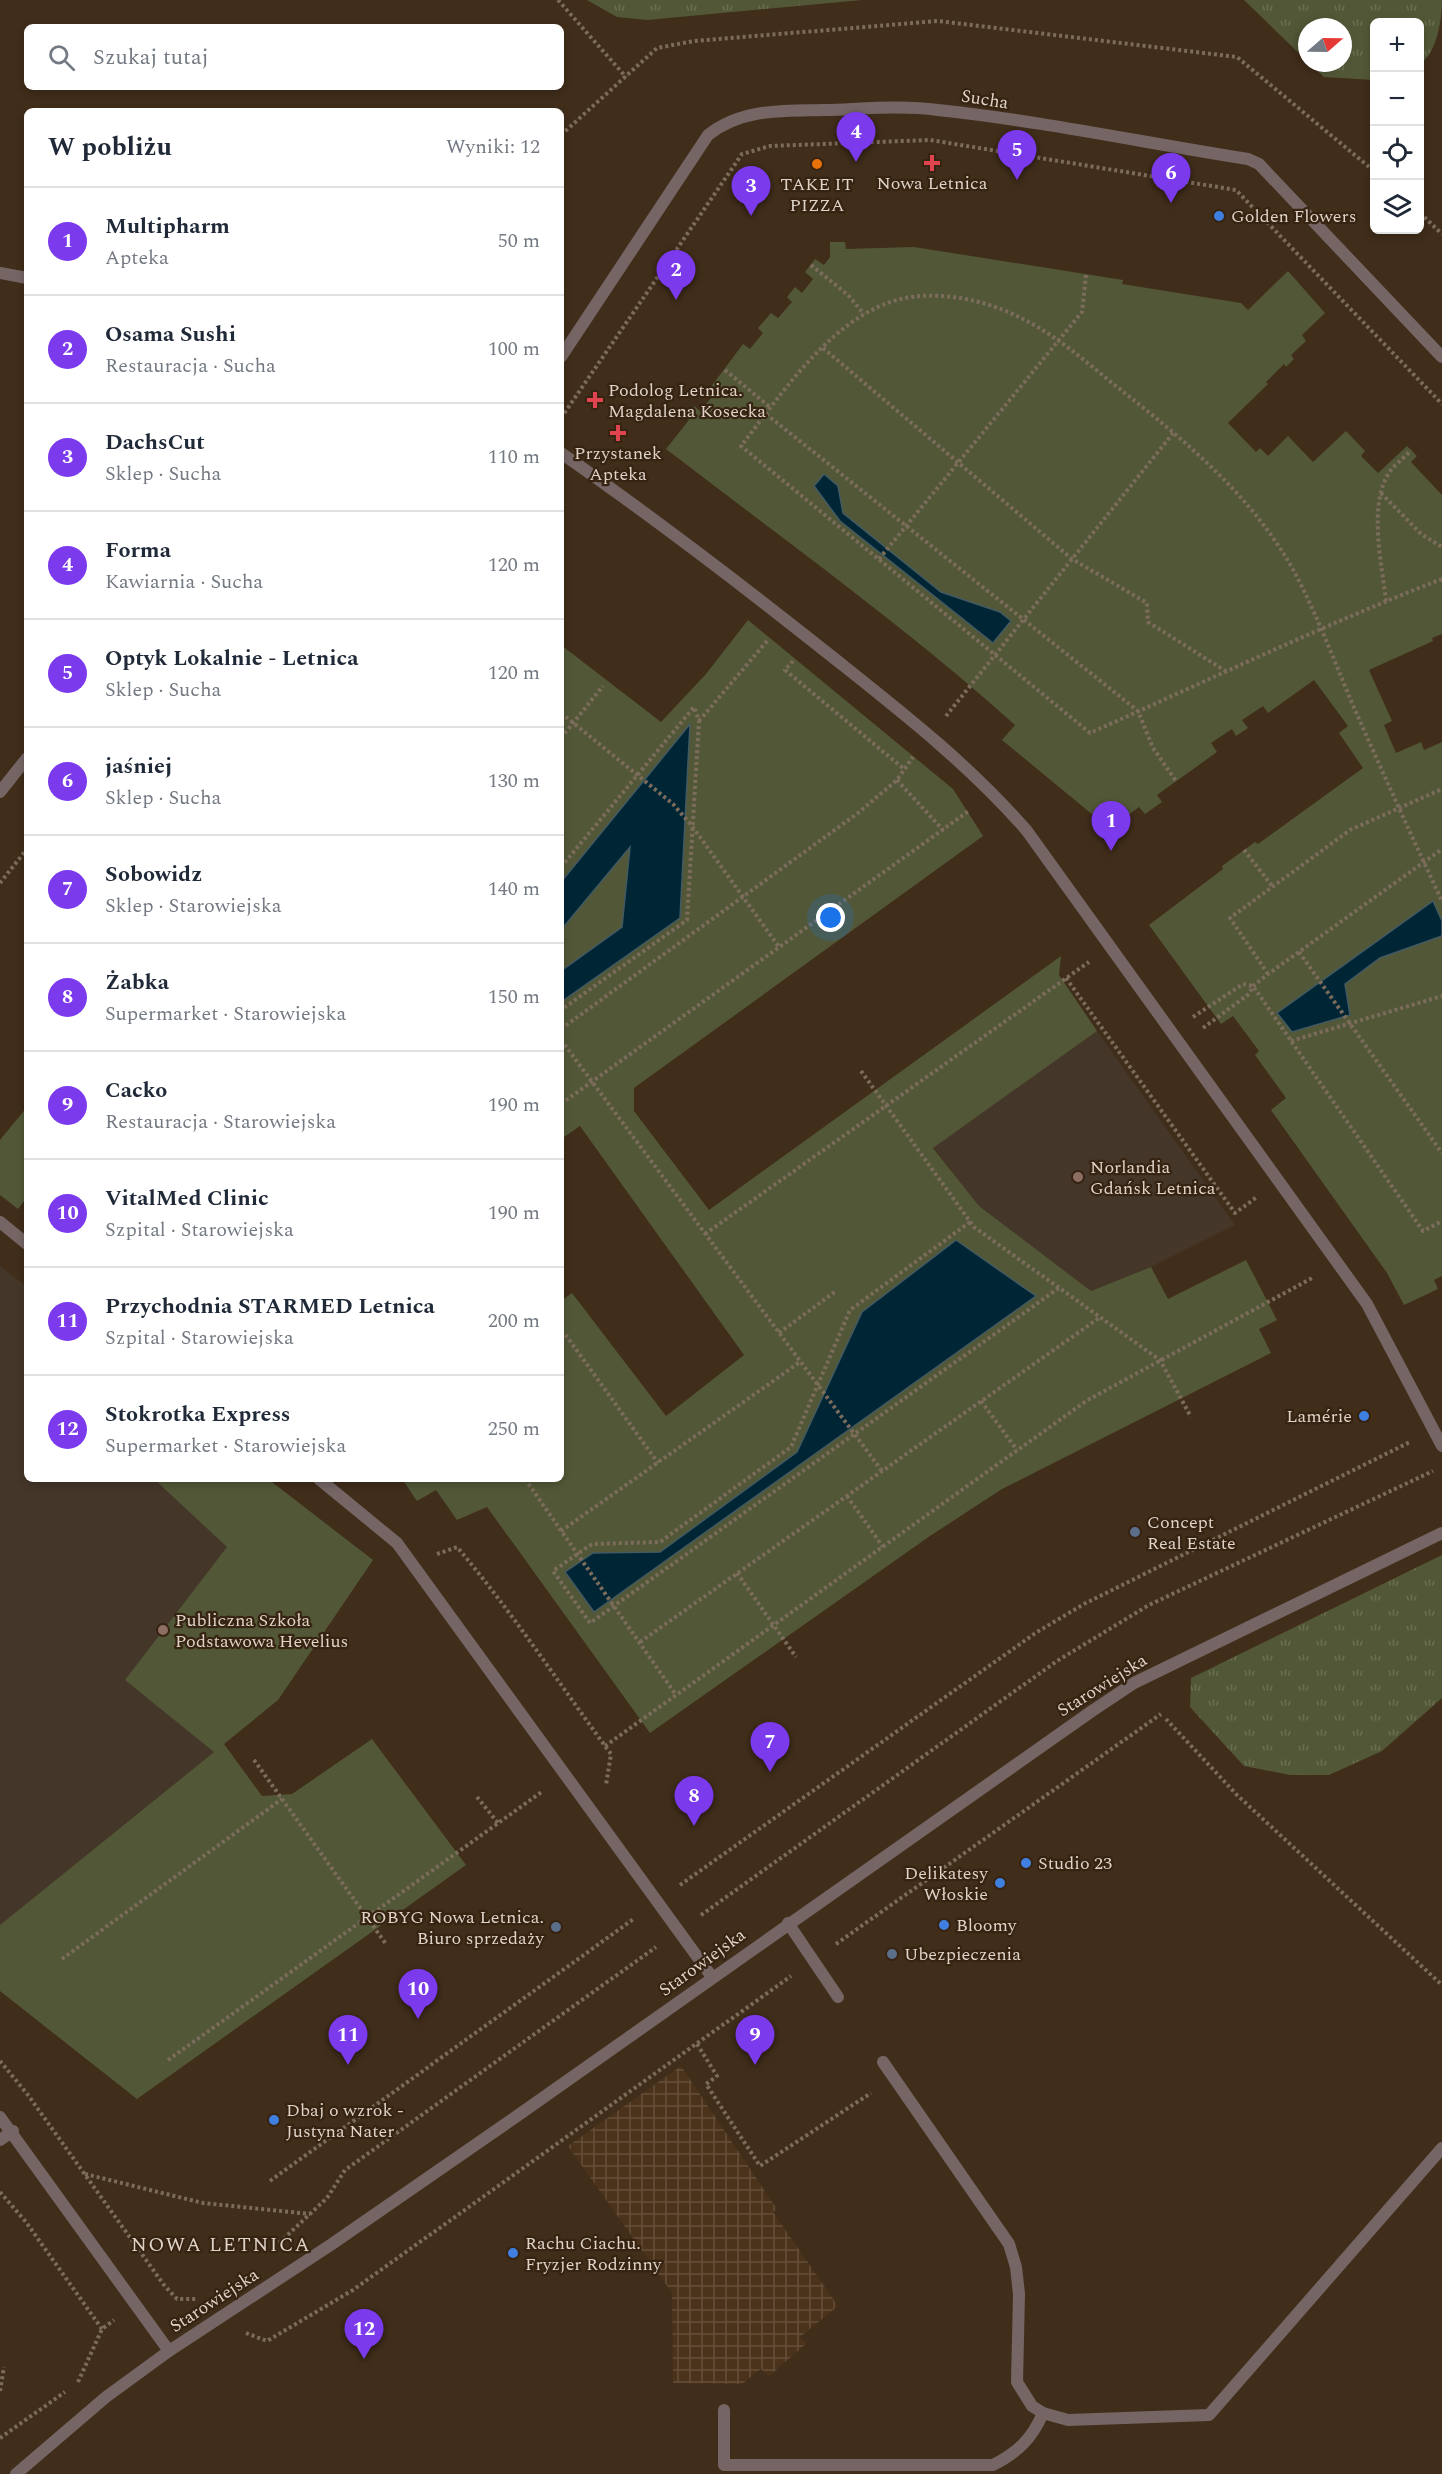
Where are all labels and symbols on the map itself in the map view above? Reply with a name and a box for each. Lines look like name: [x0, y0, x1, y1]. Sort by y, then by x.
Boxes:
north arrow: [1298, 18, 1352, 72]
street label: Sucha: [959, 82, 1011, 117]
pin: 4: [836, 112, 876, 162]
pin: 5: [998, 130, 1036, 180]
pin: 6: [1152, 154, 1190, 203]
marker: Nowa Letnica: [925, 156, 939, 170]
marker: TAKE IT PIZZA: [810, 157, 824, 171]
pin: 3: [732, 166, 771, 216]
place label: Nowa Letnica: [876, 170, 988, 197]
place label: TAKE IT PIZZA: [780, 171, 854, 219]
place label: Golden Flowers: [1231, 203, 1356, 230]
marker: Golden Flowers: [1212, 209, 1226, 223]
pin: 2: [656, 250, 696, 300]
place label: Podolog Letnica. Magdalena Kosecka: [608, 377, 766, 425]
marker: Podolog Letnica. Magdalena Kosecka: [586, 391, 604, 409]
marker: Przystanek Apteka: [611, 426, 625, 440]
place label: Przystanek Apteka: [574, 440, 662, 488]
pin: 1: [1092, 802, 1130, 851]
your location: [816, 903, 845, 932]
place label: Norlandia Gdańsk Letnica: [1090, 1154, 1216, 1202]
marker: Norlandia Gdańsk Letnica: [1071, 1170, 1085, 1184]
place label: Lamérie: [1286, 1403, 1352, 1430]
marker: Lamérie: [1357, 1409, 1371, 1423]
place label: Concept Real Estate: [1147, 1509, 1236, 1557]
marker: Concept Real Estate: [1128, 1525, 1142, 1539]
place label: Publiczna Szkoła Podstawowa Hevelius: [175, 1607, 348, 1655]
marker: Publiczna Szkoła Podstawowa Hevelius: [156, 1623, 170, 1637]
street label: Starowiejska: [1052, 1647, 1153, 1724]
pin: 7: [750, 1722, 790, 1772]
pin: 8: [674, 1776, 714, 1826]
place label: Studio 23: [1038, 1850, 1112, 1877]
marker: Studio 23: [1019, 1856, 1033, 1870]
place label: Delikatesy Włoskie: [904, 1860, 989, 1908]
marker: Delikatesy Włoskie: [993, 1876, 1007, 1890]
place label: ROBYG Nowa Letnica. Biuro sprzedaży: [360, 1904, 545, 1952]
place label: Bloomy: [956, 1912, 1018, 1939]
marker: Bloomy: [937, 1918, 951, 1932]
marker: ROBYG Nowa Letnica. Biuro sprzedaży: [549, 1920, 563, 1934]
street label: Starowiejska: [653, 1921, 752, 2003]
place label: Ubezpieczenia: [904, 1941, 1021, 1968]
marker: Ubezpieczenia: [885, 1947, 899, 1961]
pin: 10: [398, 1970, 438, 2019]
pin: 11: [328, 2016, 368, 2065]
pin: 9: [736, 2016, 774, 2065]
place label: Dbaj o wzrok - Justyna Nater: [286, 2097, 404, 2145]
marker: Dbaj o wzrok - Justyna Nater: [267, 2113, 281, 2127]
district label: NOWA LETNICA: [131, 2230, 311, 2260]
place label: Rachu Ciachu. Fryzjer Rodzinny: [525, 2230, 663, 2278]
marker: Rachu Ciachu. Fryzjer Rodzinny: [506, 2246, 520, 2260]
street label: Starowiejska: [164, 2261, 264, 2339]
pin: 12: [344, 2310, 384, 2359]

